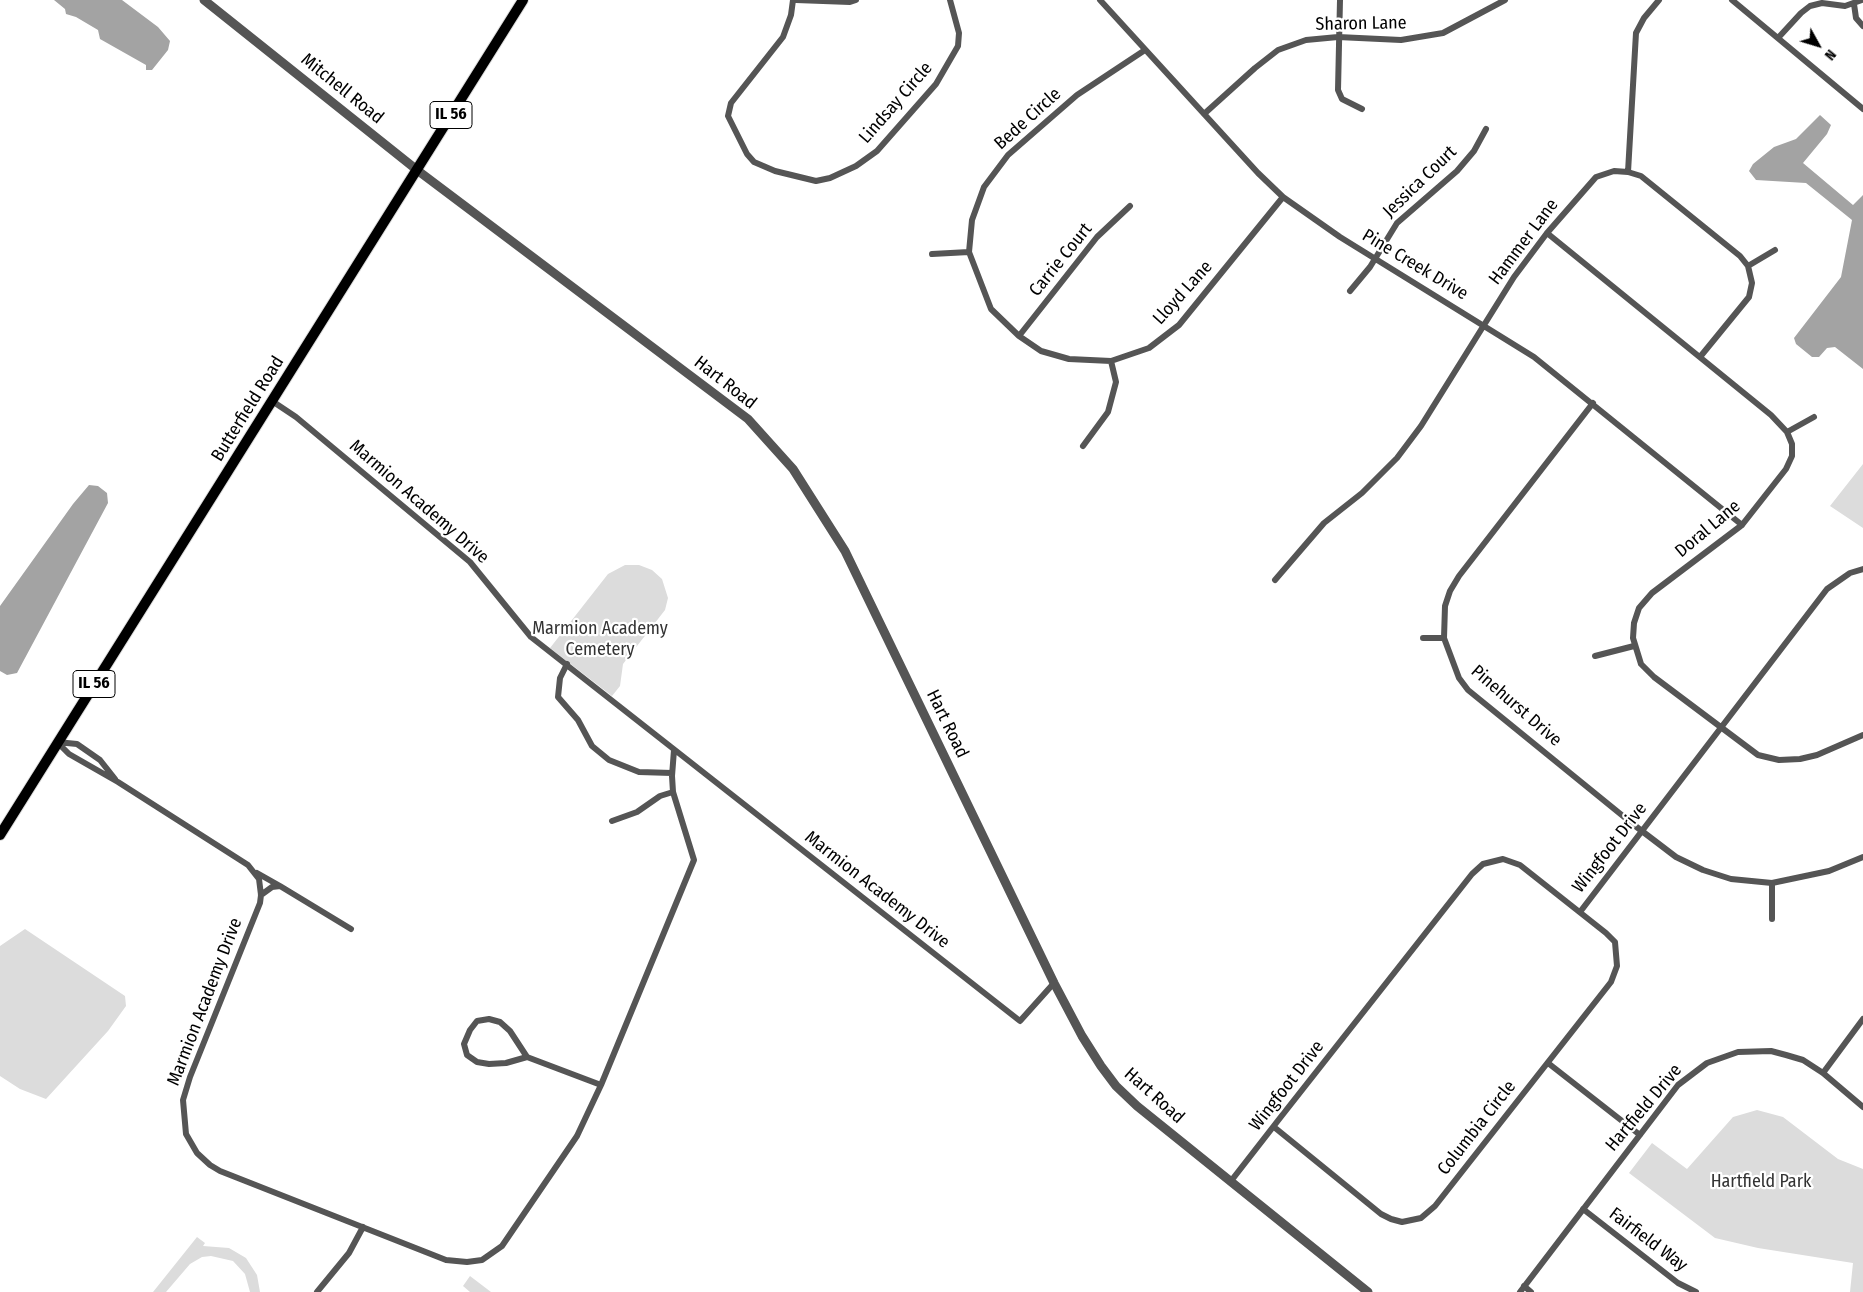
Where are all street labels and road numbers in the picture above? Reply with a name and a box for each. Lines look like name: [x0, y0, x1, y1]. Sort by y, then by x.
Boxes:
street label: Sharon Lane: [1315, 12, 1407, 36]
street label: Mitchell Road: [296, 49, 388, 129]
street label: Lindsay Circle: [855, 58, 937, 148]
street label: Bede Circle: [990, 83, 1066, 155]
road number: IL 56: [430, 102, 472, 128]
street label: Jessica Court: [1379, 142, 1461, 222]
street label: Hammer Lane: [1485, 195, 1563, 289]
street label: Carrie Court: [1025, 219, 1097, 301]
street label: Pine Creek Drive: [1358, 225, 1472, 305]
street label: Lloyd Lane: [1149, 257, 1217, 329]
street label: Butterfield Road: [207, 352, 289, 466]
street label: Hart Road: [689, 352, 761, 414]
street label: Marmion Academy Drive: [345, 435, 493, 569]
street label: Doral Lane: [1671, 496, 1745, 562]
street label: Pinehurst Drive: [1466, 661, 1566, 751]
road number: IL 56: [73, 671, 115, 698]
street label: Hart Road: [921, 686, 973, 762]
street label: Wingfoot Drive: [1568, 799, 1652, 897]
street label: Marmion Academy Drive: [800, 827, 954, 953]
street label: Marmion Academy Drive: [163, 915, 247, 1089]
street label: Wingfoot Drive: [1245, 1037, 1329, 1135]
street label: Hartfield Drive: [1601, 1060, 1687, 1156]
street label: Hart Road: [1119, 1063, 1189, 1129]
street label: Columbia Circle: [1433, 1076, 1521, 1180]
street label: Fairfield Way: [1604, 1203, 1692, 1277]

